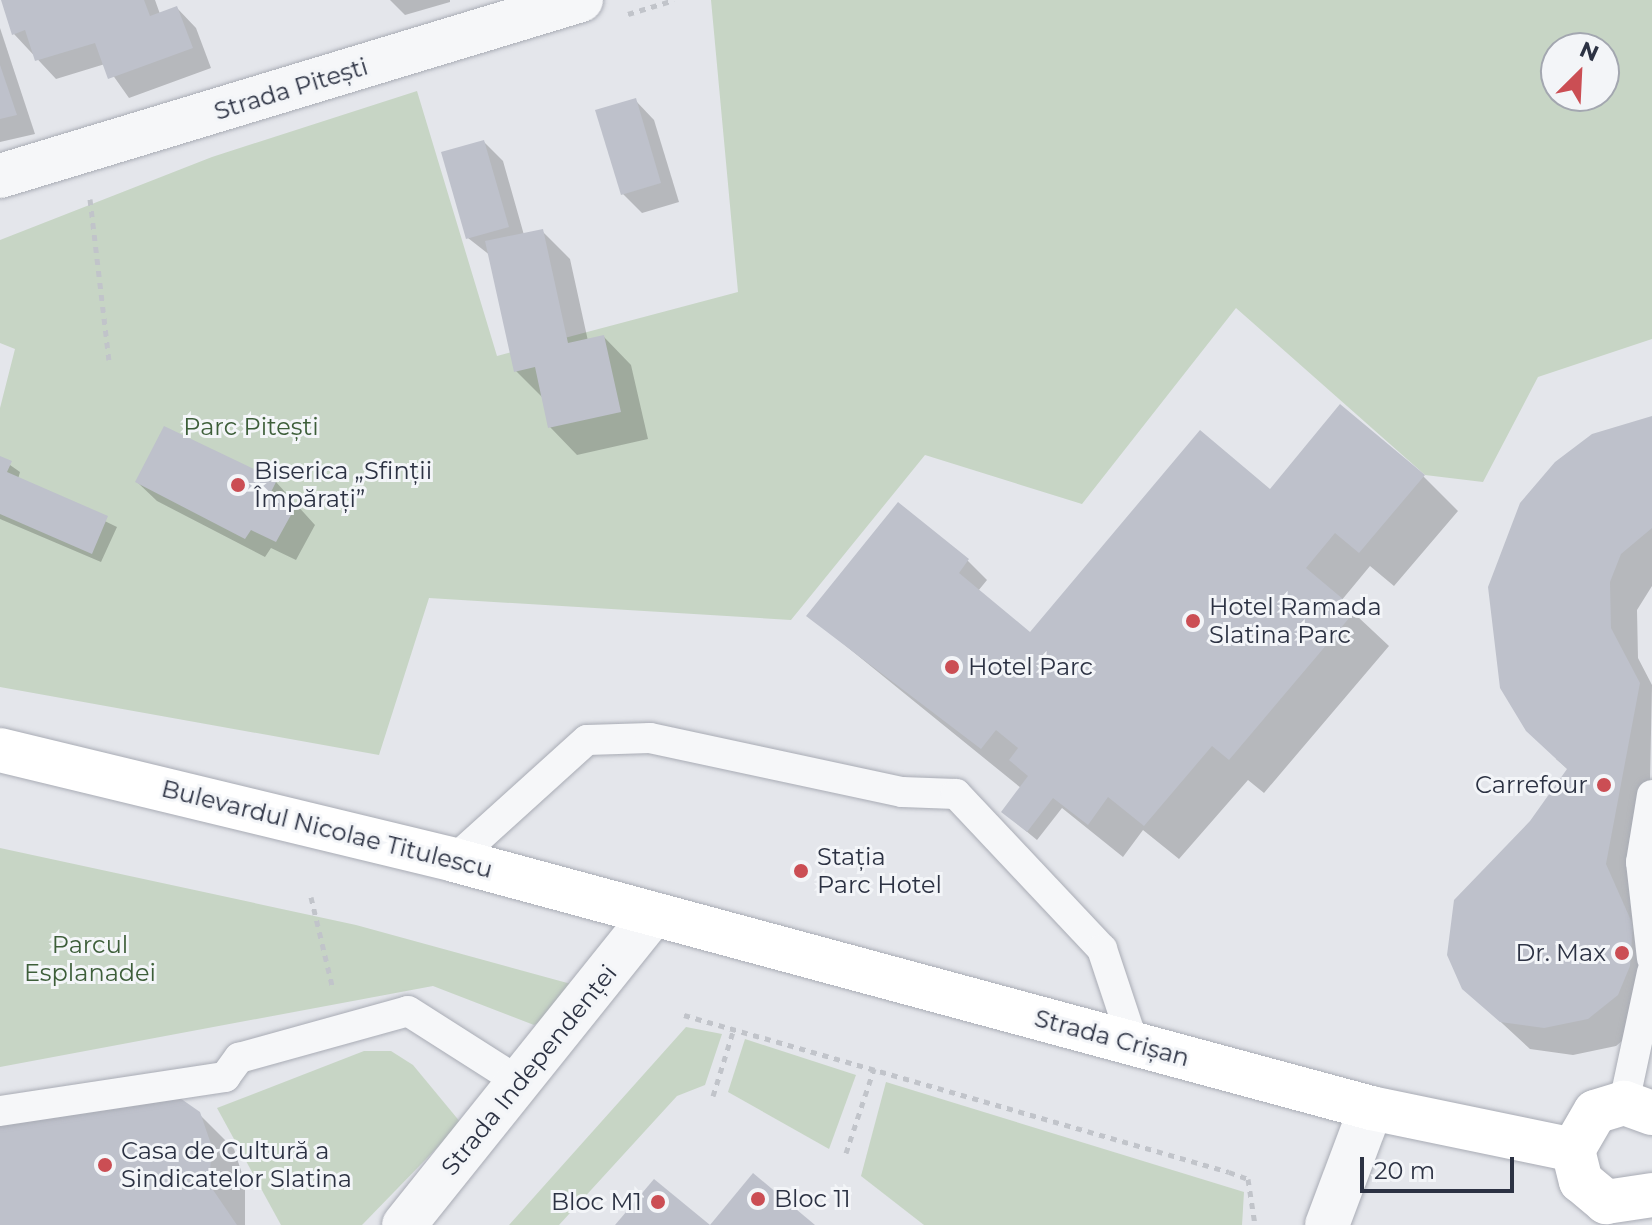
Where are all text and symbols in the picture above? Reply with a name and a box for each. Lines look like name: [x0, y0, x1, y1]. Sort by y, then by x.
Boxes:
north arrow: [1540, 32, 1620, 112]
text: N: [1576, 35, 1603, 67]
street label: Strada Pitești: [211, 52, 371, 126]
park label: Parc Pitești: [183, 413, 319, 441]
place label: Biserica „Sfinții Împărați”: [254, 457, 432, 513]
marker: Biserica „Sfinții Împărați”: [229, 476, 247, 494]
place label: Hotel Ramada Slatina Parc: [1209, 593, 1382, 649]
marker: Hotel Ramada Slatina Parc: [1184, 612, 1202, 630]
place label: Hotel Parc: [968, 653, 1093, 681]
marker: Hotel Parc: [943, 658, 961, 676]
place label: Carrefour: [1475, 771, 1588, 799]
street label: Bulevardul Nicolae Titulescu: [159, 774, 495, 884]
marker: Carrefour: [1595, 776, 1613, 794]
place label: Stația Parc Hotel: [817, 843, 942, 899]
marker: Stația Parc Hotel: [792, 862, 810, 880]
park label: Parcul Esplanadei: [24, 931, 156, 987]
place label: Dr. Max: [1516, 939, 1606, 967]
marker: Dr. Max: [1613, 944, 1631, 962]
street label: Strada Independenței: [435, 959, 623, 1181]
street label: Strada Crișan: [1031, 1004, 1193, 1072]
place label: Casa de Cultură a Sindicatelor Slatina: [121, 1137, 352, 1193]
scale bar: [1364, 1141, 1518, 1191]
marker: Casa de Cultură a Sindicatelor Slatina: [96, 1156, 114, 1174]
text: 20 m: [1374, 1156, 1435, 1185]
place label: Bloc 11: [774, 1185, 851, 1213]
place label: Bloc M1: [551, 1188, 642, 1216]
marker: Bloc 11: [749, 1190, 767, 1208]
marker: Bloc M1: [649, 1193, 667, 1211]

